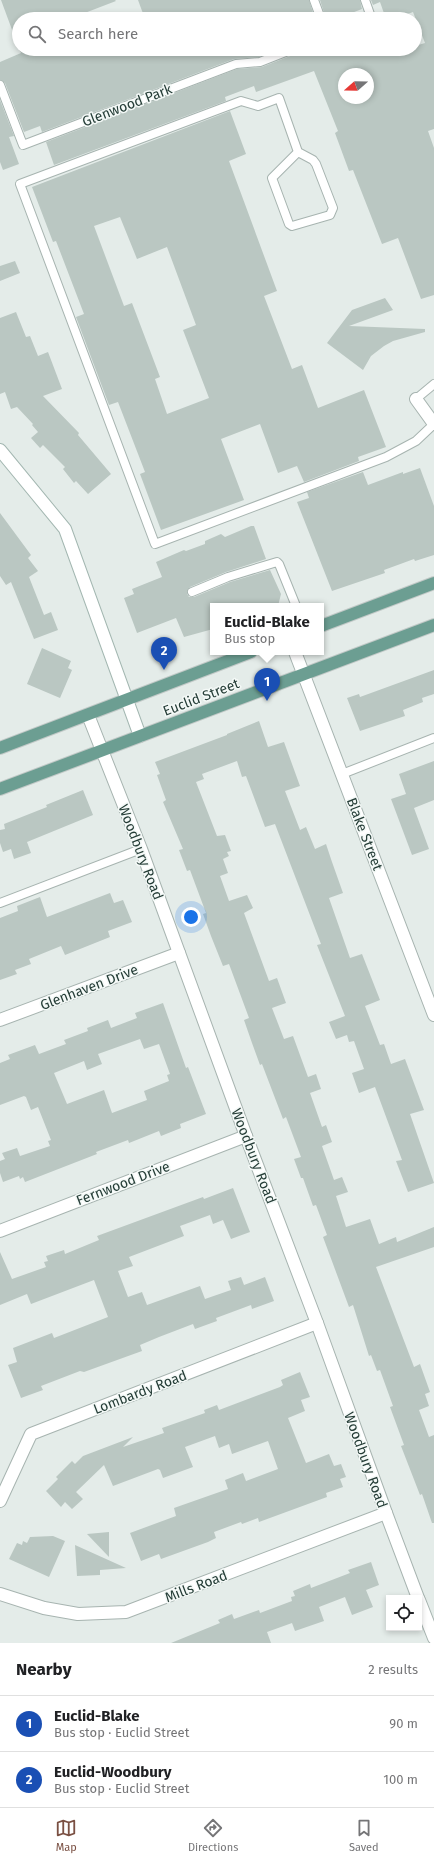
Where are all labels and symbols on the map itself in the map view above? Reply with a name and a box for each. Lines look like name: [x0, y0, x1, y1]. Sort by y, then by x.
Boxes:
north arrow: [338, 68, 374, 104]
street label: Glenwood Park: [80, 80, 175, 130]
pin: 2: [151, 637, 177, 670]
pin: 1: [254, 668, 280, 701]
street label: Euclid Street: [161, 675, 243, 720]
street label: Blake Street: [343, 795, 387, 874]
street label: Woodbury Road: [115, 802, 167, 902]
your location: [181, 907, 201, 927]
street label: Glenhaven Drive: [38, 961, 141, 1014]
street label: Woodbury Road: [228, 1106, 280, 1206]
street label: Fernwood Drive: [74, 1158, 172, 1209]
street label: Lombardy Road: [91, 1367, 189, 1418]
street label: Woodbury Road: [340, 1410, 391, 1510]
street label: Mills Road: [163, 1567, 230, 1606]

